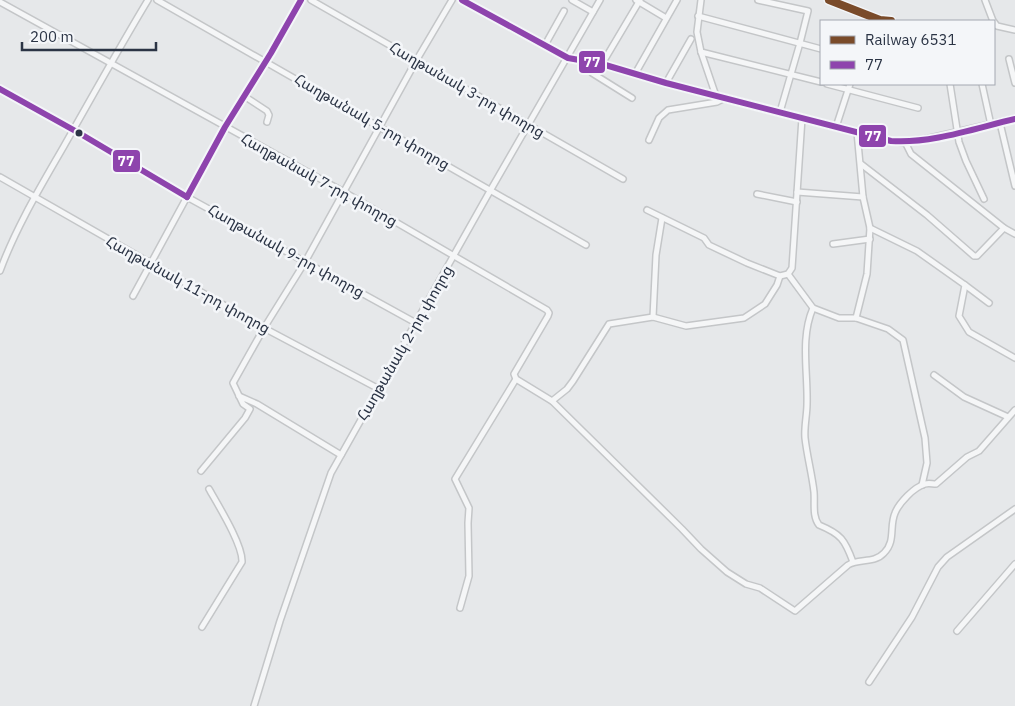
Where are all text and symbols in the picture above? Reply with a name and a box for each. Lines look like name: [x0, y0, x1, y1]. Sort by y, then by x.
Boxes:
scale bar: [22, 20, 156, 52]
legend: [820, 20, 995, 85]
text: 200 m: [30, 27, 74, 46]
text: Railway 6531: [865, 30, 957, 49]
street label: Հաղթանակ 3-րդ փողոց: [386, 37, 548, 142]
line badge: 77: [578, 50, 606, 74]
text: 77: [584, 53, 600, 71]
text: 77: [865, 55, 883, 74]
street label: Հաղթանակ 5-րդ փողոց: [291, 69, 453, 174]
line badge: 77: [858, 124, 887, 148]
text: 77: [865, 127, 881, 145]
unlabelled marker: [74, 128, 84, 138]
street label: Հաղթանակ 7-րդ փողոց: [238, 129, 401, 231]
line badge: 77: [112, 149, 141, 173]
text: 77: [118, 152, 134, 170]
street label: Հաղթանակ 9-րդ փողոց: [205, 200, 368, 302]
street label: Հաղթանակ 11-րդ փողոց: [103, 231, 274, 338]
street label: Հաղթանակ 2-րդ փողոց: [352, 262, 457, 424]

